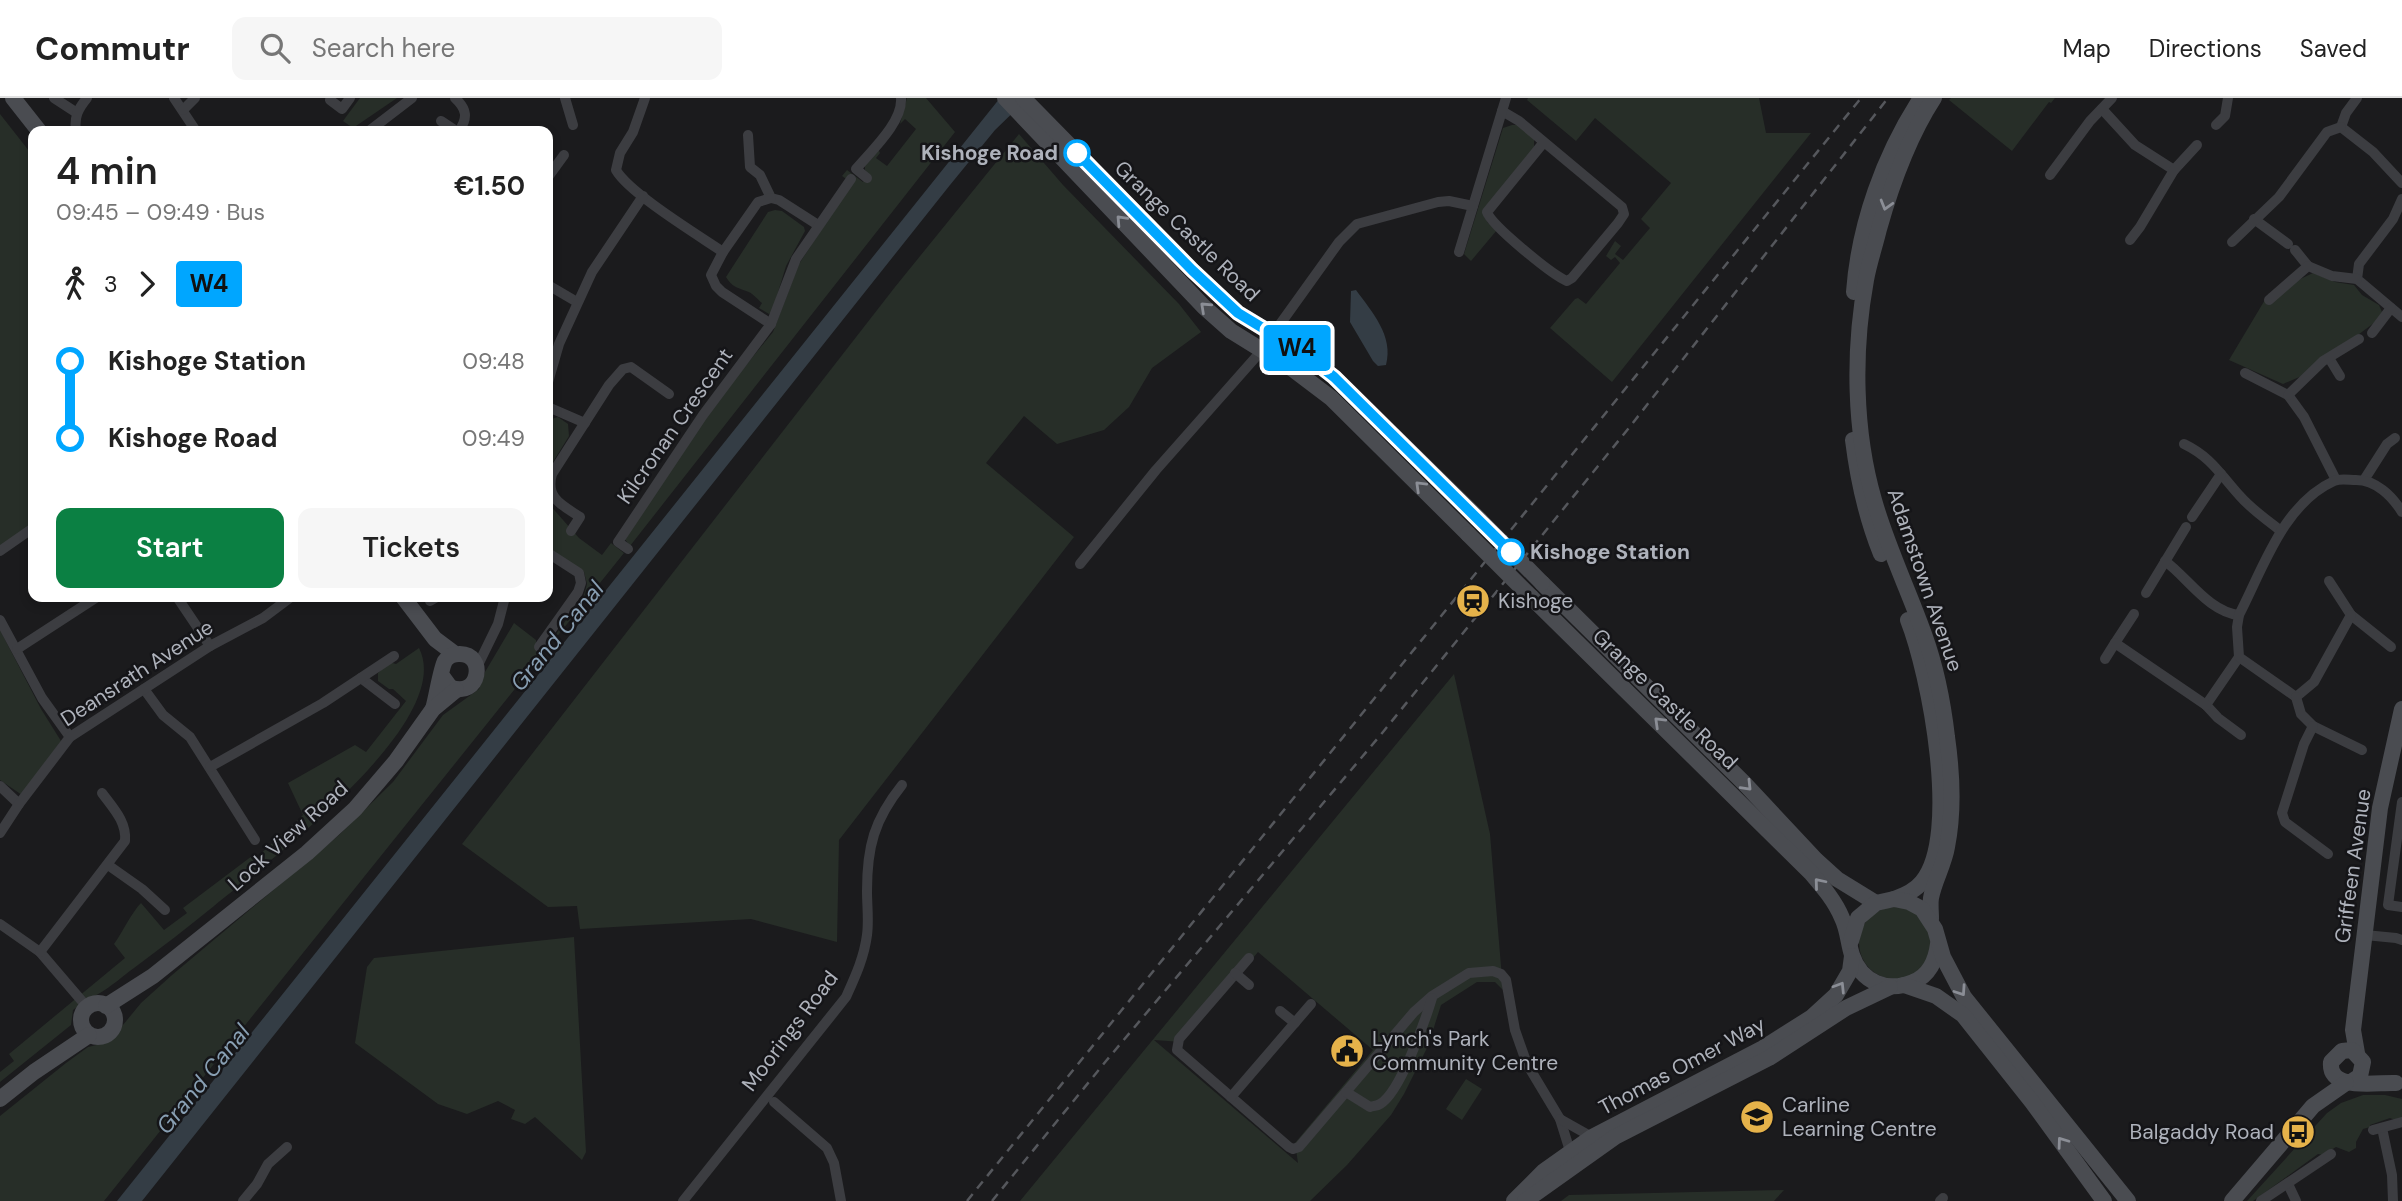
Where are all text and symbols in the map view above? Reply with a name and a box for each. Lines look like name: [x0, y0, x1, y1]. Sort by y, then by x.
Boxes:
search box: [232, 17, 722, 80]
text: Commutr: [35, 27, 190, 70]
icon: search: [256, 29, 294, 67]
text: Search here: [312, 31, 455, 65]
text: Map: [2063, 33, 2111, 64]
text: Directions: [2149, 33, 2262, 64]
text: Saved: [2300, 33, 2367, 64]
place label: Kishoge Road: [921, 139, 1058, 167]
marker: Kishoge Road: [1064, 140, 1090, 166]
text: 4 min: [56, 146, 158, 196]
street label: Grange Castle Road: [1108, 154, 1266, 308]
text: €1.50: [454, 169, 525, 203]
text: 09:45 – 09:49 · Bus: [56, 197, 265, 227]
one-way arrow: [1880, 198, 1895, 210]
one-way arrow: [1117, 215, 1130, 228]
icon: walk: [56, 265, 94, 303]
icon: forward: [128, 265, 166, 303]
text: W4: [190, 268, 228, 299]
text: 3: [104, 269, 118, 299]
one-way arrow: [1200, 303, 1213, 316]
line badge: W4: [1266, 325, 1328, 371]
text: W4: [1278, 332, 1316, 363]
street label: Kilcronan Crescent: [611, 343, 739, 509]
text: Kishoge Station: [108, 344, 306, 378]
text: 09:48: [462, 346, 525, 376]
text: Kishoge Road: [108, 421, 278, 455]
text: 09:49: [462, 423, 525, 453]
one-way arrow: [1415, 481, 1428, 494]
street label: Adamstown Avenue: [1881, 485, 1969, 675]
button: Start: [56, 508, 284, 588]
button: Tickets: [298, 508, 525, 588]
place label: Kishoge Station: [1530, 538, 1690, 566]
marker: Kishoge Station: [1498, 539, 1524, 565]
water label: Grand Canal: [503, 574, 611, 697]
station icon: Kishoge: [1454, 582, 1492, 620]
place label: Kishoge: [1498, 587, 1573, 615]
street label: Deansrath Avenue: [55, 613, 219, 733]
street label: Grange Castle Road: [1586, 622, 1744, 776]
one-way arrow: [1654, 718, 1667, 731]
street label: Lock View Road: [222, 775, 354, 897]
one-way arrow: [1738, 778, 1751, 791]
street label: Griffeen Avenue: [2328, 787, 2378, 945]
one-way arrow: [1815, 879, 1827, 892]
street label: Moorings Road: [735, 965, 845, 1097]
one-way arrow: [1832, 982, 1845, 995]
one-way arrow: [1953, 984, 1966, 997]
street label: Thomas Omer Way: [1594, 1010, 1770, 1122]
water label: Grand Canal: [149, 1017, 257, 1140]
place label: Lynch's Park Community Centre: [1372, 1025, 1558, 1077]
public building icon: Lynch's Park Community Centre: [1328, 1032, 1366, 1070]
place label: Carline Learning Centre: [1782, 1091, 1937, 1143]
school or university icon: Carline Learning Centre: [1738, 1098, 1776, 1136]
bus stop icon: Balgaddy Road: [2279, 1113, 2317, 1151]
place label: Balgaddy Road: [2130, 1118, 2274, 1146]
one-way arrow: [2058, 1137, 2070, 1150]

